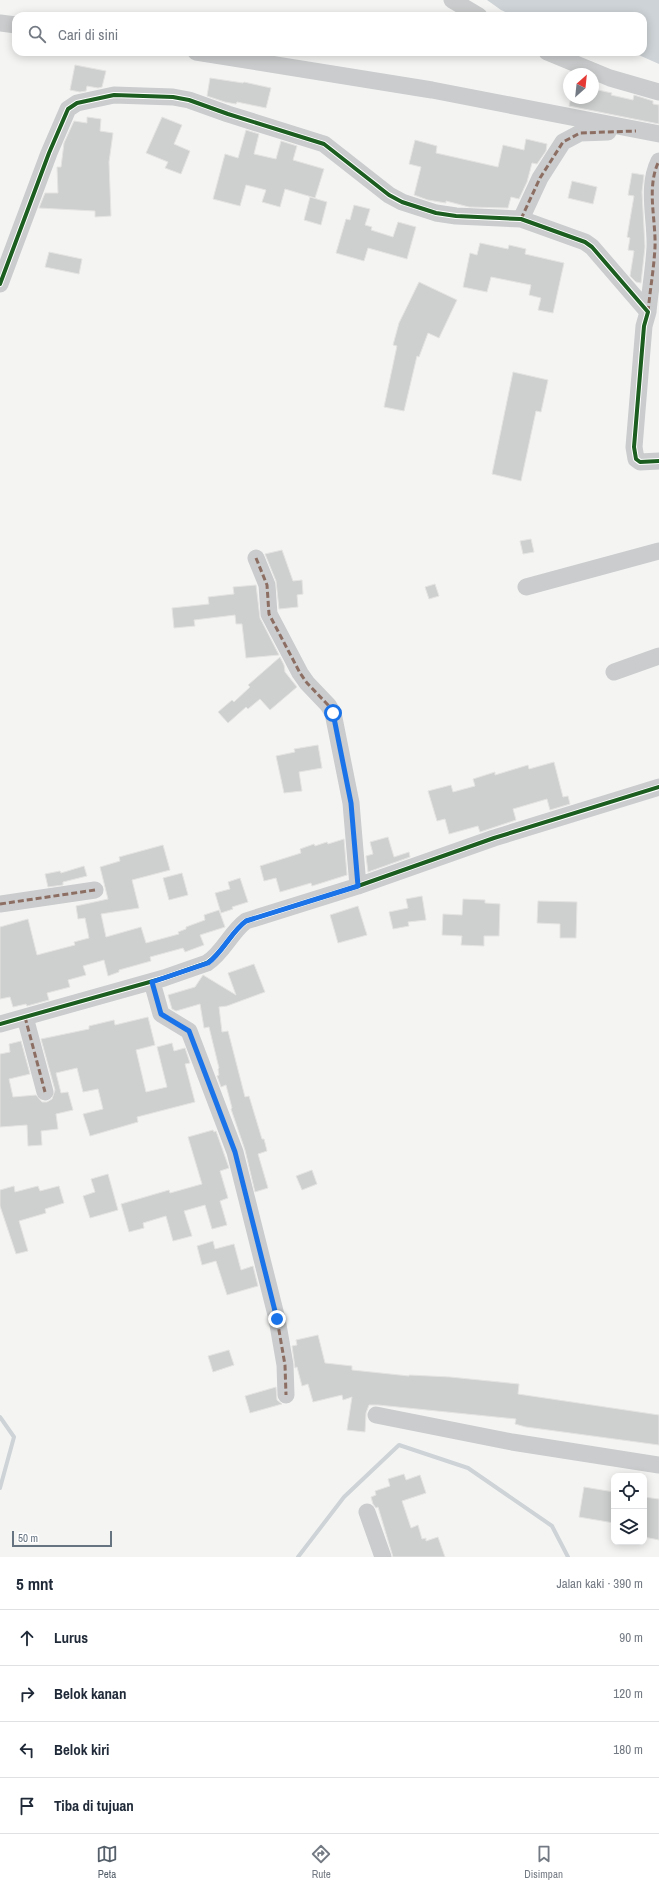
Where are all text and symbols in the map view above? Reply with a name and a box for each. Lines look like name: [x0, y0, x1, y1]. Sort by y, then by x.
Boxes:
search box: [12, 12, 647, 56]
icon: search: [26, 23, 48, 45]
text: Cari di sini: [58, 24, 118, 45]
north arrow: [563, 68, 599, 104]
route start: [324, 704, 342, 722]
route end: [268, 1310, 286, 1328]
map controls: [611, 1473, 647, 1545]
button: locate: [611, 1473, 647, 1509]
button: layers: [611, 1509, 647, 1545]
scale bar: [12, 1529, 112, 1548]
text: 50 m: [18, 1531, 38, 1545]
text: 5 mnt: [16, 1572, 53, 1595]
text: Jalan kaki · 390 m: [556, 1575, 643, 1592]
icon: ahead: [16, 1627, 38, 1649]
text: Lurus: [54, 1627, 88, 1648]
text: 90 m: [619, 1629, 643, 1646]
icon: right: [16, 1683, 38, 1705]
text: Belok kanan: [54, 1683, 126, 1704]
text: 120 m: [613, 1685, 643, 1702]
icon: left: [16, 1739, 38, 1761]
text: Belok kiri: [54, 1739, 109, 1760]
text: 180 m: [613, 1741, 643, 1758]
icon: arrive: [16, 1795, 38, 1817]
text: Tiba di tujuan: [54, 1795, 134, 1816]
tab: Peta: [96, 1843, 118, 1881]
tab: Rute: [310, 1843, 332, 1881]
tab: Disimpan: [524, 1843, 563, 1881]

